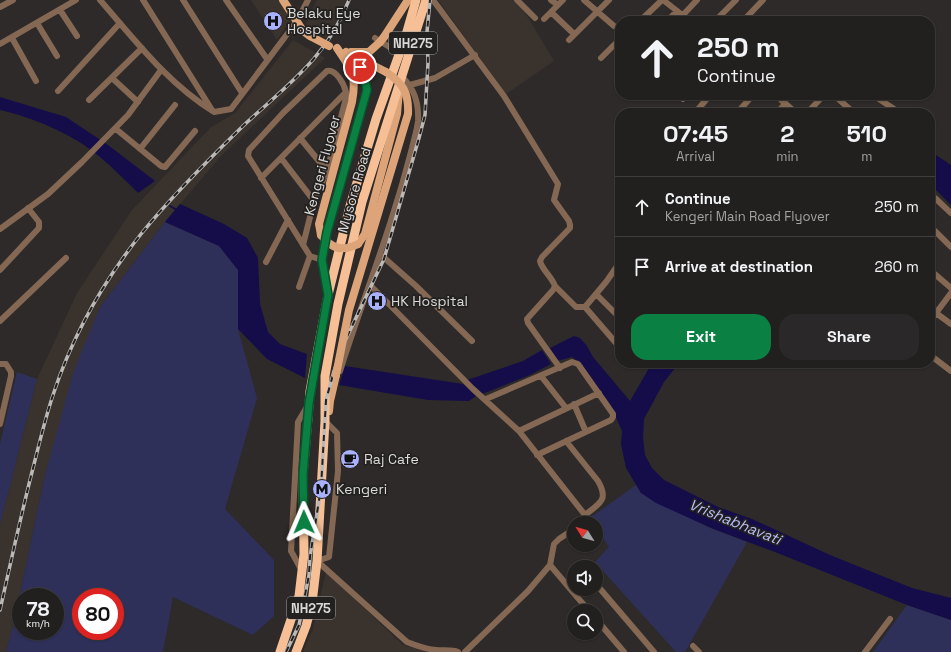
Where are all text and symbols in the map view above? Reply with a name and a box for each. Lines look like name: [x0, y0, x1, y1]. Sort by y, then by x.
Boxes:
place label: Belaku Eye Hospital: [287, 4, 360, 38]
hospital icon: Belaku Eye Hospital: [262, 10, 284, 32]
text: 250 m: [697, 29, 780, 65]
road number: NH275: [389, 32, 437, 54]
icon: ahead: [631, 32, 683, 84]
pin: [343, 50, 377, 84]
icon: arrive: [349, 56, 371, 78]
text: Continue: [697, 64, 776, 87]
street label: Kengeri Flyover: [300, 113, 344, 217]
text: 07:45: [663, 118, 728, 149]
text: 2: [780, 118, 795, 149]
text: 510: [847, 118, 887, 149]
street label: Mysore Road: [333, 145, 375, 235]
text: Arrival: [676, 148, 715, 165]
text: min: [776, 148, 799, 165]
text: m: [861, 148, 872, 165]
text: Continue: [665, 189, 731, 208]
icon: ahead: [631, 196, 653, 218]
text: 250 m: [875, 197, 919, 216]
text: Kengeri Main Road Flyover: [665, 208, 830, 225]
icon: arrive: [631, 256, 653, 278]
text: Arrive at destination: [665, 257, 813, 276]
text: 260 m: [874, 257, 919, 276]
hospital icon: HK Hospital: [366, 290, 388, 312]
place label: HK Hospital: [391, 292, 468, 310]
button: Exit: [631, 314, 771, 360]
button: Share: [779, 314, 919, 360]
cafe icon: Raj Cafe: [339, 448, 361, 470]
place label: Raj Cafe: [364, 450, 419, 468]
metro station icon: Kengeri: [311, 478, 333, 500]
place label: Kengeri: [336, 480, 387, 498]
water label: Vrishabhavati: [686, 494, 786, 550]
position arrow: [283, 501, 325, 543]
north arrow: [567, 516, 603, 552]
map controls: [567, 516, 603, 640]
button: sound: [567, 560, 603, 596]
speed limit sign: 80: [72, 588, 124, 640]
text: 78: [26, 596, 50, 622]
road number: NH275: [287, 597, 335, 619]
button: search: [567, 604, 603, 640]
text: km/h: [26, 617, 50, 630]

